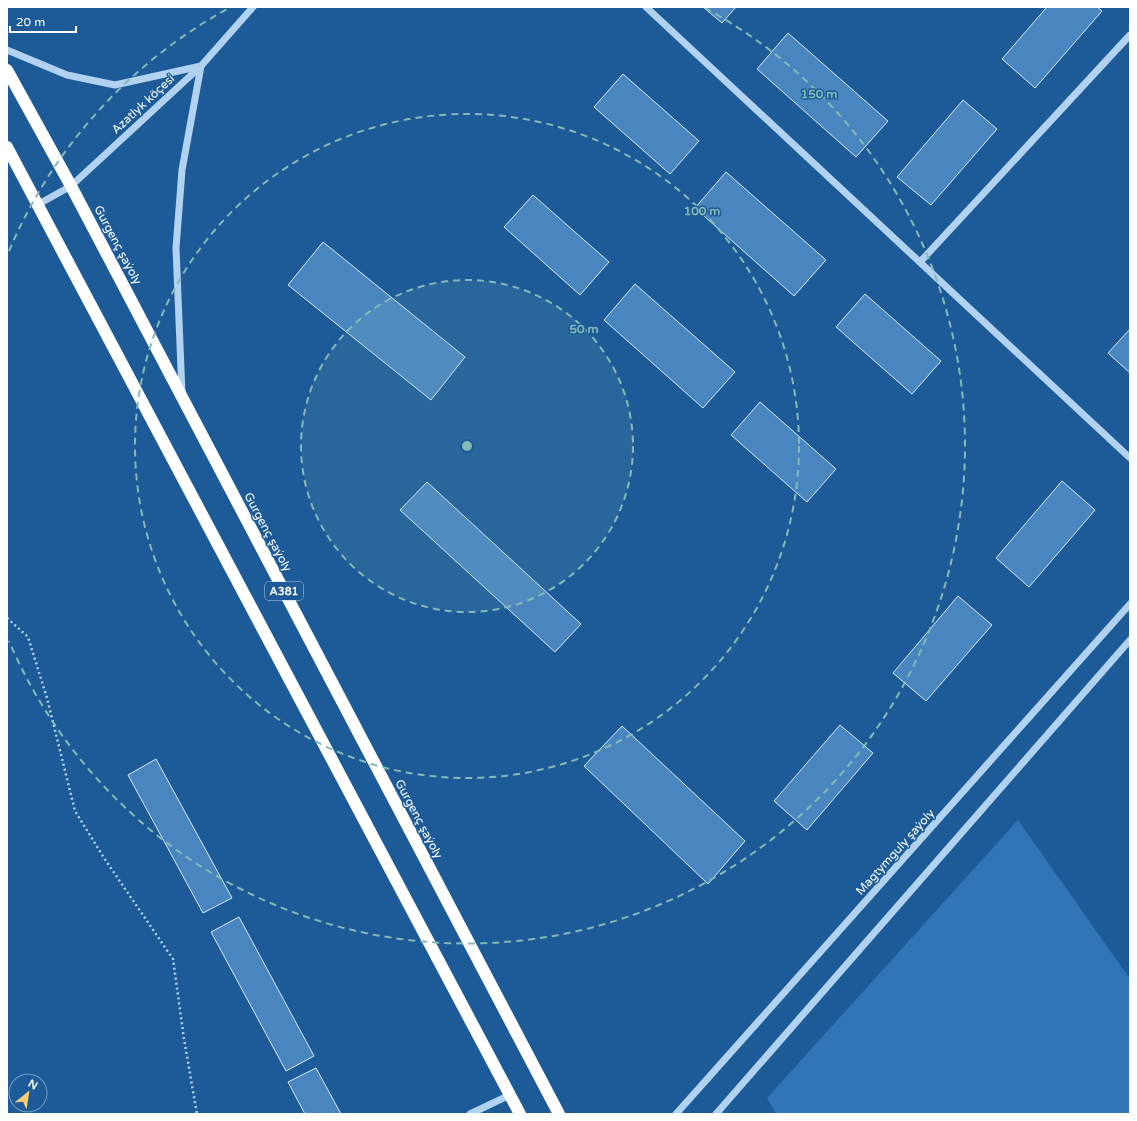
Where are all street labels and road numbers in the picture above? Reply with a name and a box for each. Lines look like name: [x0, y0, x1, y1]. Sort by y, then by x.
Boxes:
street label: Azatlyk köçesi: [109, 71, 177, 137]
street label: Gurgenç şaýoly: [91, 203, 145, 287]
street label: Gurgenç şaýoly: [241, 490, 295, 574]
road number: A381: [265, 582, 303, 600]
street label: Gurgenç şaýoly: [392, 777, 446, 861]
street label: Magtymguly şaýoly: [853, 806, 938, 898]

